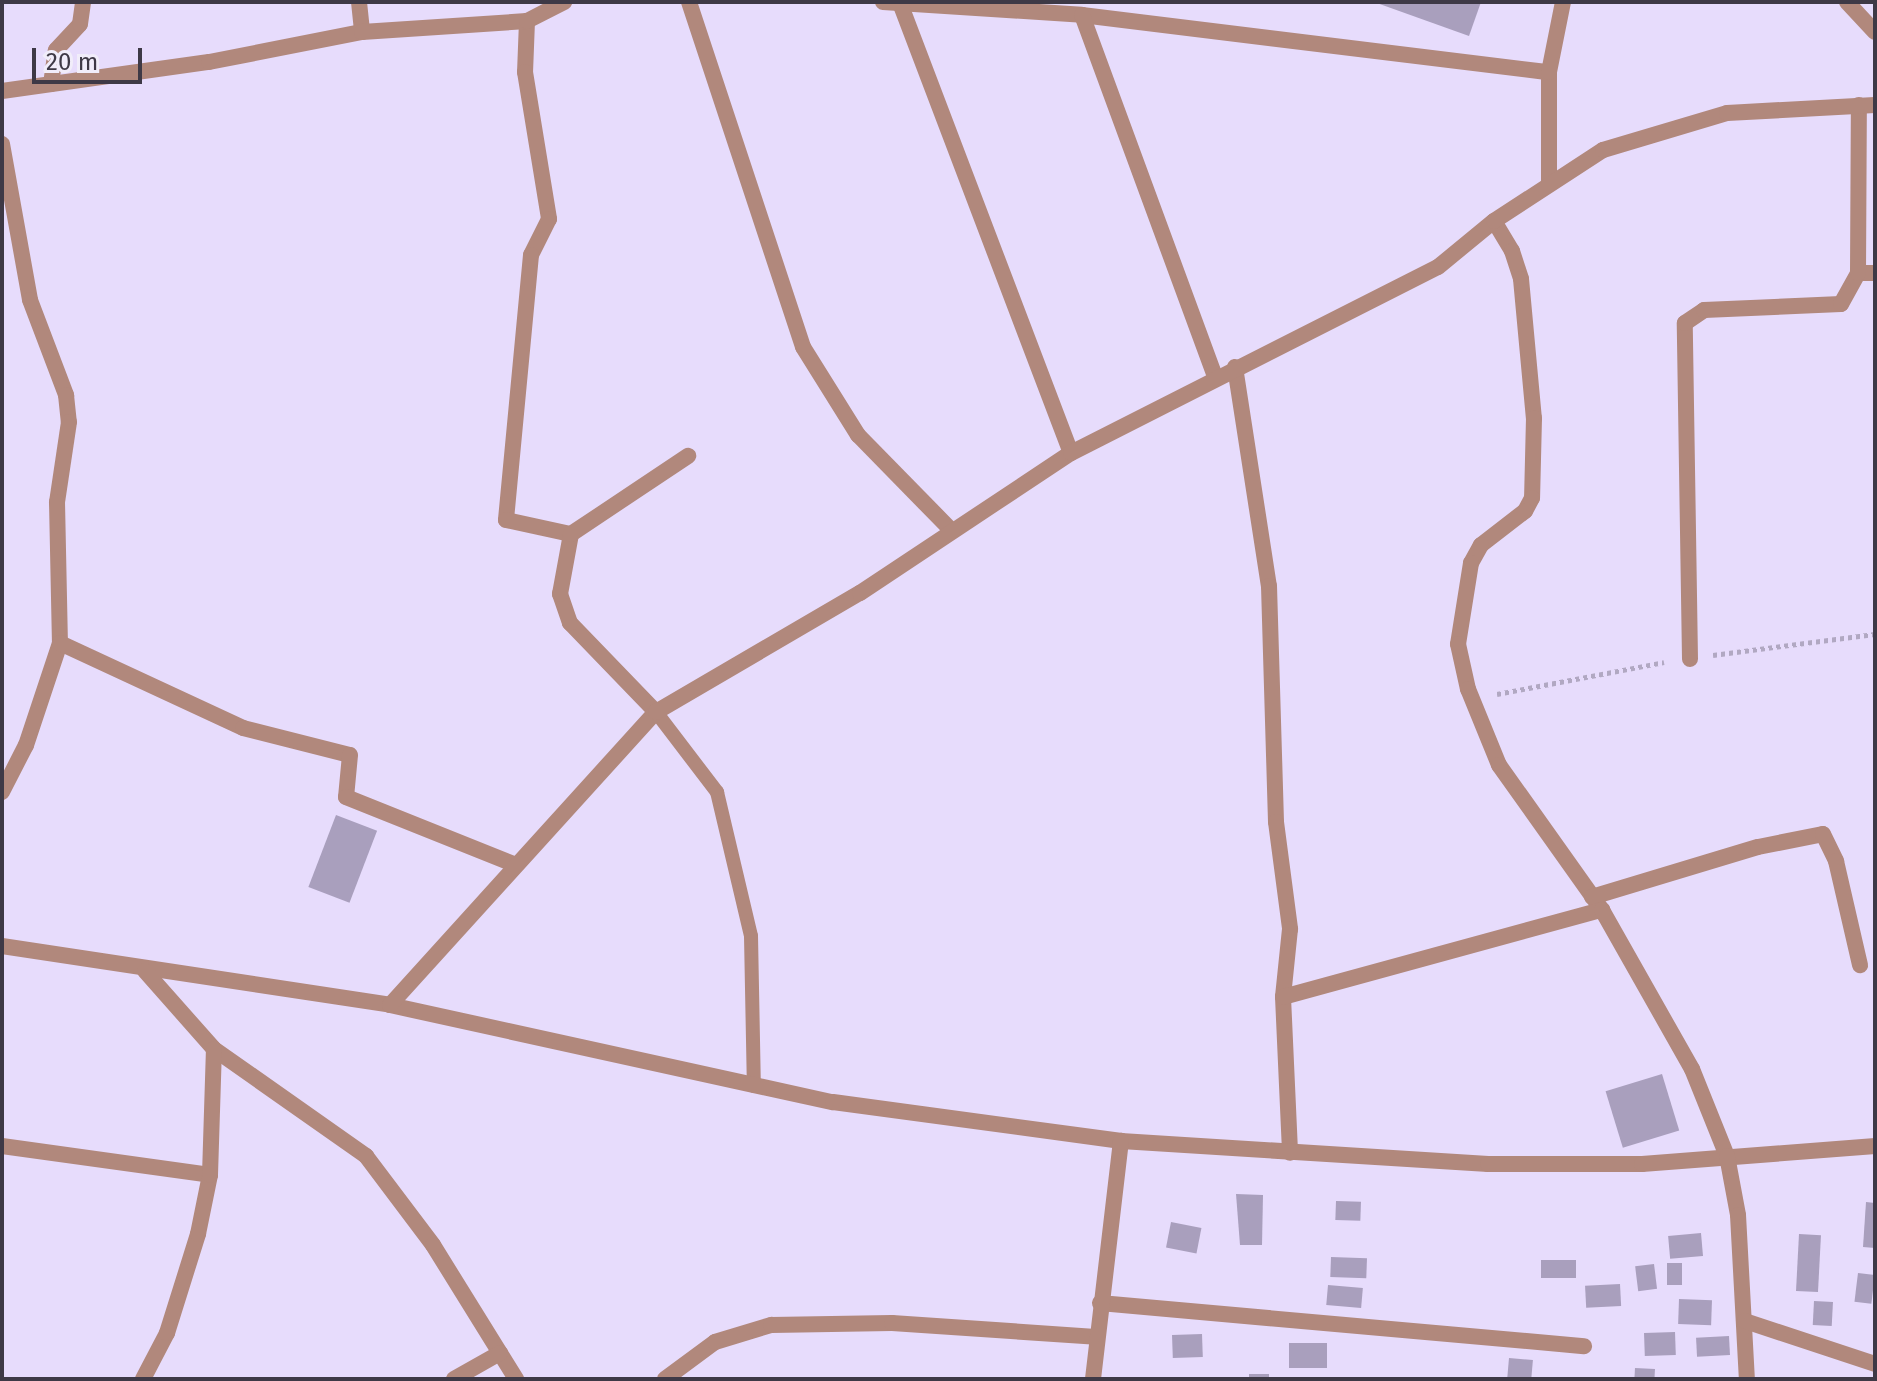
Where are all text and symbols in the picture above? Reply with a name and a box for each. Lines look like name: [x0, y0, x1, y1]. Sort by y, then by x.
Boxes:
scale bar: [36, 32, 146, 82]
text: 20 m: [46, 48, 98, 76]

